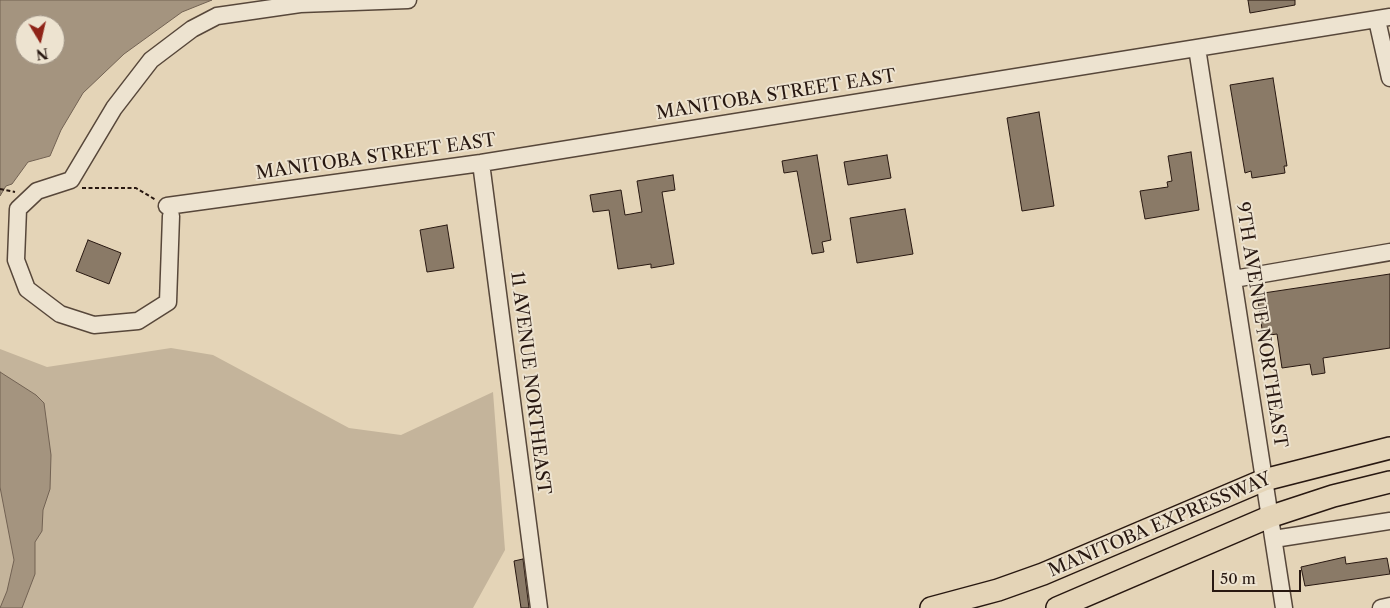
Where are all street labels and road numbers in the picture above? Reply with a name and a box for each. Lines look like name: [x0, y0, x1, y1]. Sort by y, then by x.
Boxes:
street label: MANITOBA STREET EAST: [655, 65, 897, 125]
street label: MANITOBA STREET EAST: [255, 129, 497, 185]
street label: 9TH AVENUE NORTHEAST: [1231, 200, 1291, 450]
street label: 11 AVENUE NORTHEAST: [506, 270, 554, 496]
street label: MANITOBA EXPRESSWAY: [1045, 468, 1275, 582]

